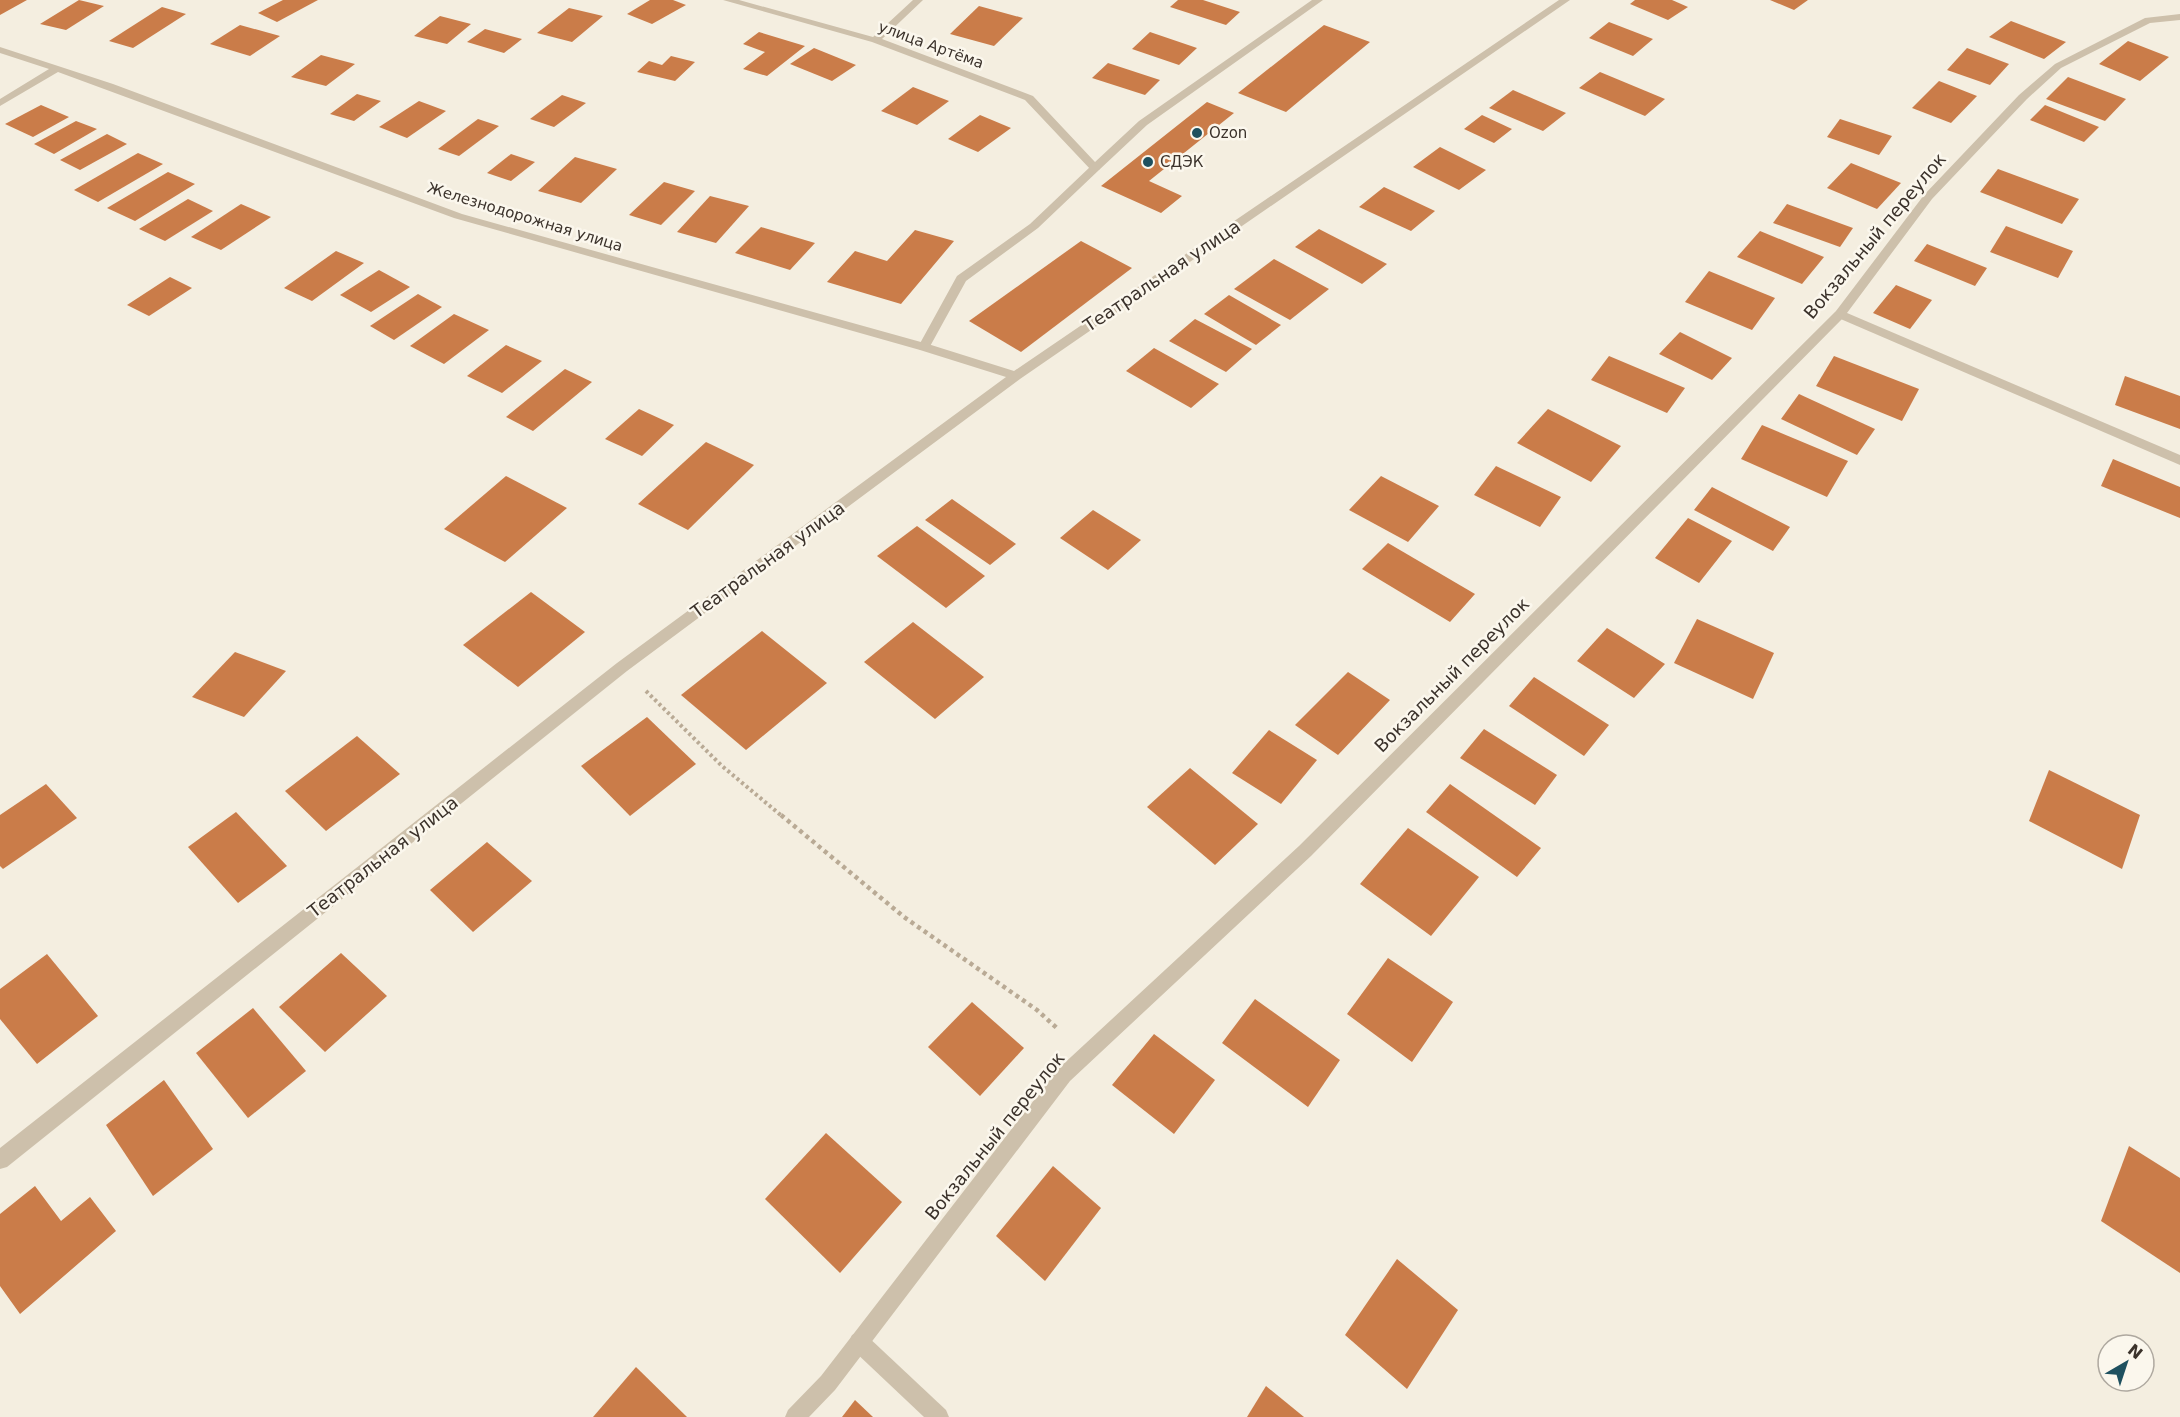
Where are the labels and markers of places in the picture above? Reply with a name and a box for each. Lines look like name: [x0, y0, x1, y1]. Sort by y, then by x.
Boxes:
place label: Ozon: [1209, 124, 1247, 142]
marker: Ozon: [1190, 126, 1204, 140]
place label: СДЭК: [1160, 153, 1204, 171]
marker: СДЭК: [1141, 155, 1155, 169]

